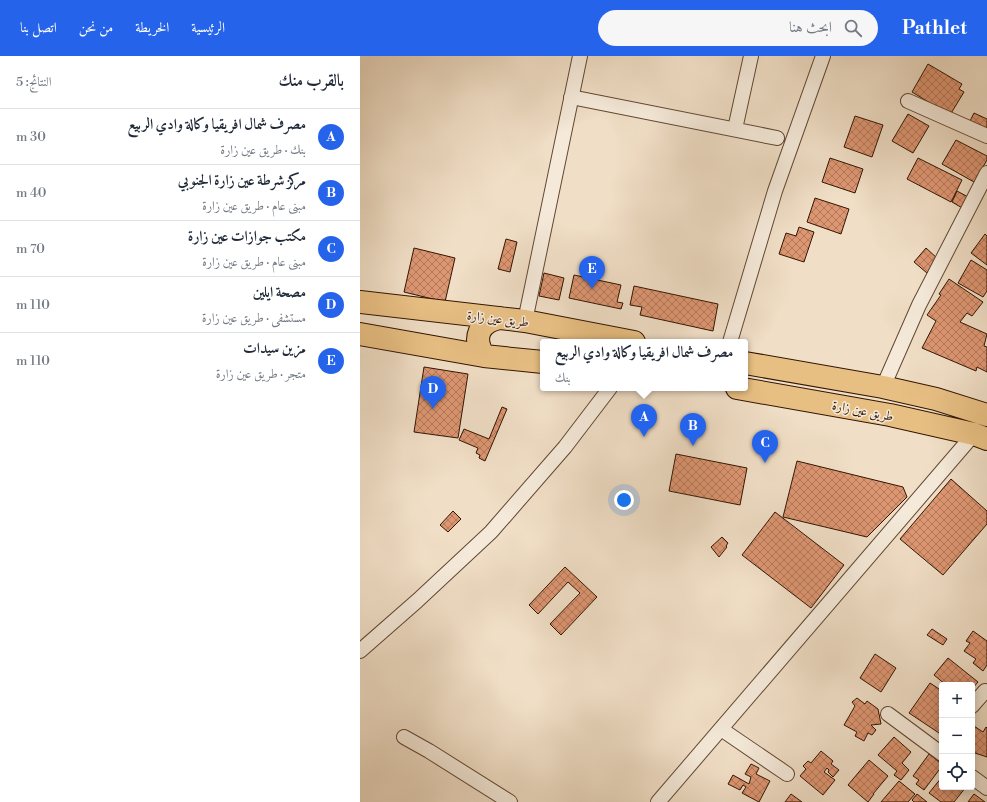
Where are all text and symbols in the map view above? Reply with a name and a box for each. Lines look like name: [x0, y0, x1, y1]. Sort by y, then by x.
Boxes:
search box: [598, 10, 878, 46]
text: Pathlet: [902, 16, 967, 40]
icon: search: [842, 17, 864, 39]
text: ابحث هنا: [789, 18, 832, 37]
text: اتصل بنا: [20, 19, 57, 37]
text: من نحن: [79, 19, 113, 37]
text: الخريطة: [135, 19, 169, 37]
text: الرئيسية: [191, 19, 225, 37]
text: بالقرب منك: [278, 70, 344, 92]
text: النتائج: 5: [16, 74, 52, 90]
text: مصرف شمال افريقيا وكالة وادي الربيع: [127, 115, 306, 134]
text: 30 m: [16, 129, 46, 145]
text: A: [326, 129, 336, 145]
text: بنك · طريق عين زارة: [220, 142, 306, 158]
text: مركز شرطة عين زارة الجنوبي: [178, 171, 306, 190]
text: 40 m: [16, 185, 46, 201]
text: B: [326, 185, 336, 201]
text: مبنى عام · طريق عين زارة: [202, 198, 306, 214]
text: مكتب جوازات عين زارة: [188, 227, 306, 246]
text: 70 m: [16, 241, 45, 257]
text: C: [326, 241, 336, 257]
text: مبنى عام · طريق عين زارة: [202, 254, 306, 270]
pin: E: [579, 256, 605, 289]
text: مصحة ايلين: [253, 283, 306, 302]
text: 110 m: [16, 297, 50, 313]
text: D: [326, 297, 336, 313]
street label: طريق عين زارة: [466, 307, 530, 331]
text: مستشفى · طريق عين زارة: [202, 310, 306, 326]
text: مزين سيدات: [243, 339, 306, 358]
popup: [540, 339, 748, 391]
text: مصرف شمال افريقيا وكالة وادي الربيع: [555, 343, 733, 362]
text: 110 m: [16, 353, 50, 369]
text: E: [326, 353, 336, 369]
text: متجر · طريق عين زارة: [216, 366, 306, 382]
text: بنك: [555, 370, 571, 386]
pin: D: [420, 376, 446, 409]
street label: طريق عين زارة: [831, 397, 895, 425]
pin: A: [631, 404, 657, 437]
pin: B: [680, 413, 706, 446]
pin: C: [752, 430, 778, 463]
your location: [614, 490, 634, 510]
map controls: [939, 682, 975, 790]
button: +: [939, 682, 975, 718]
button: −: [939, 718, 975, 754]
button: locate: [939, 754, 975, 790]

